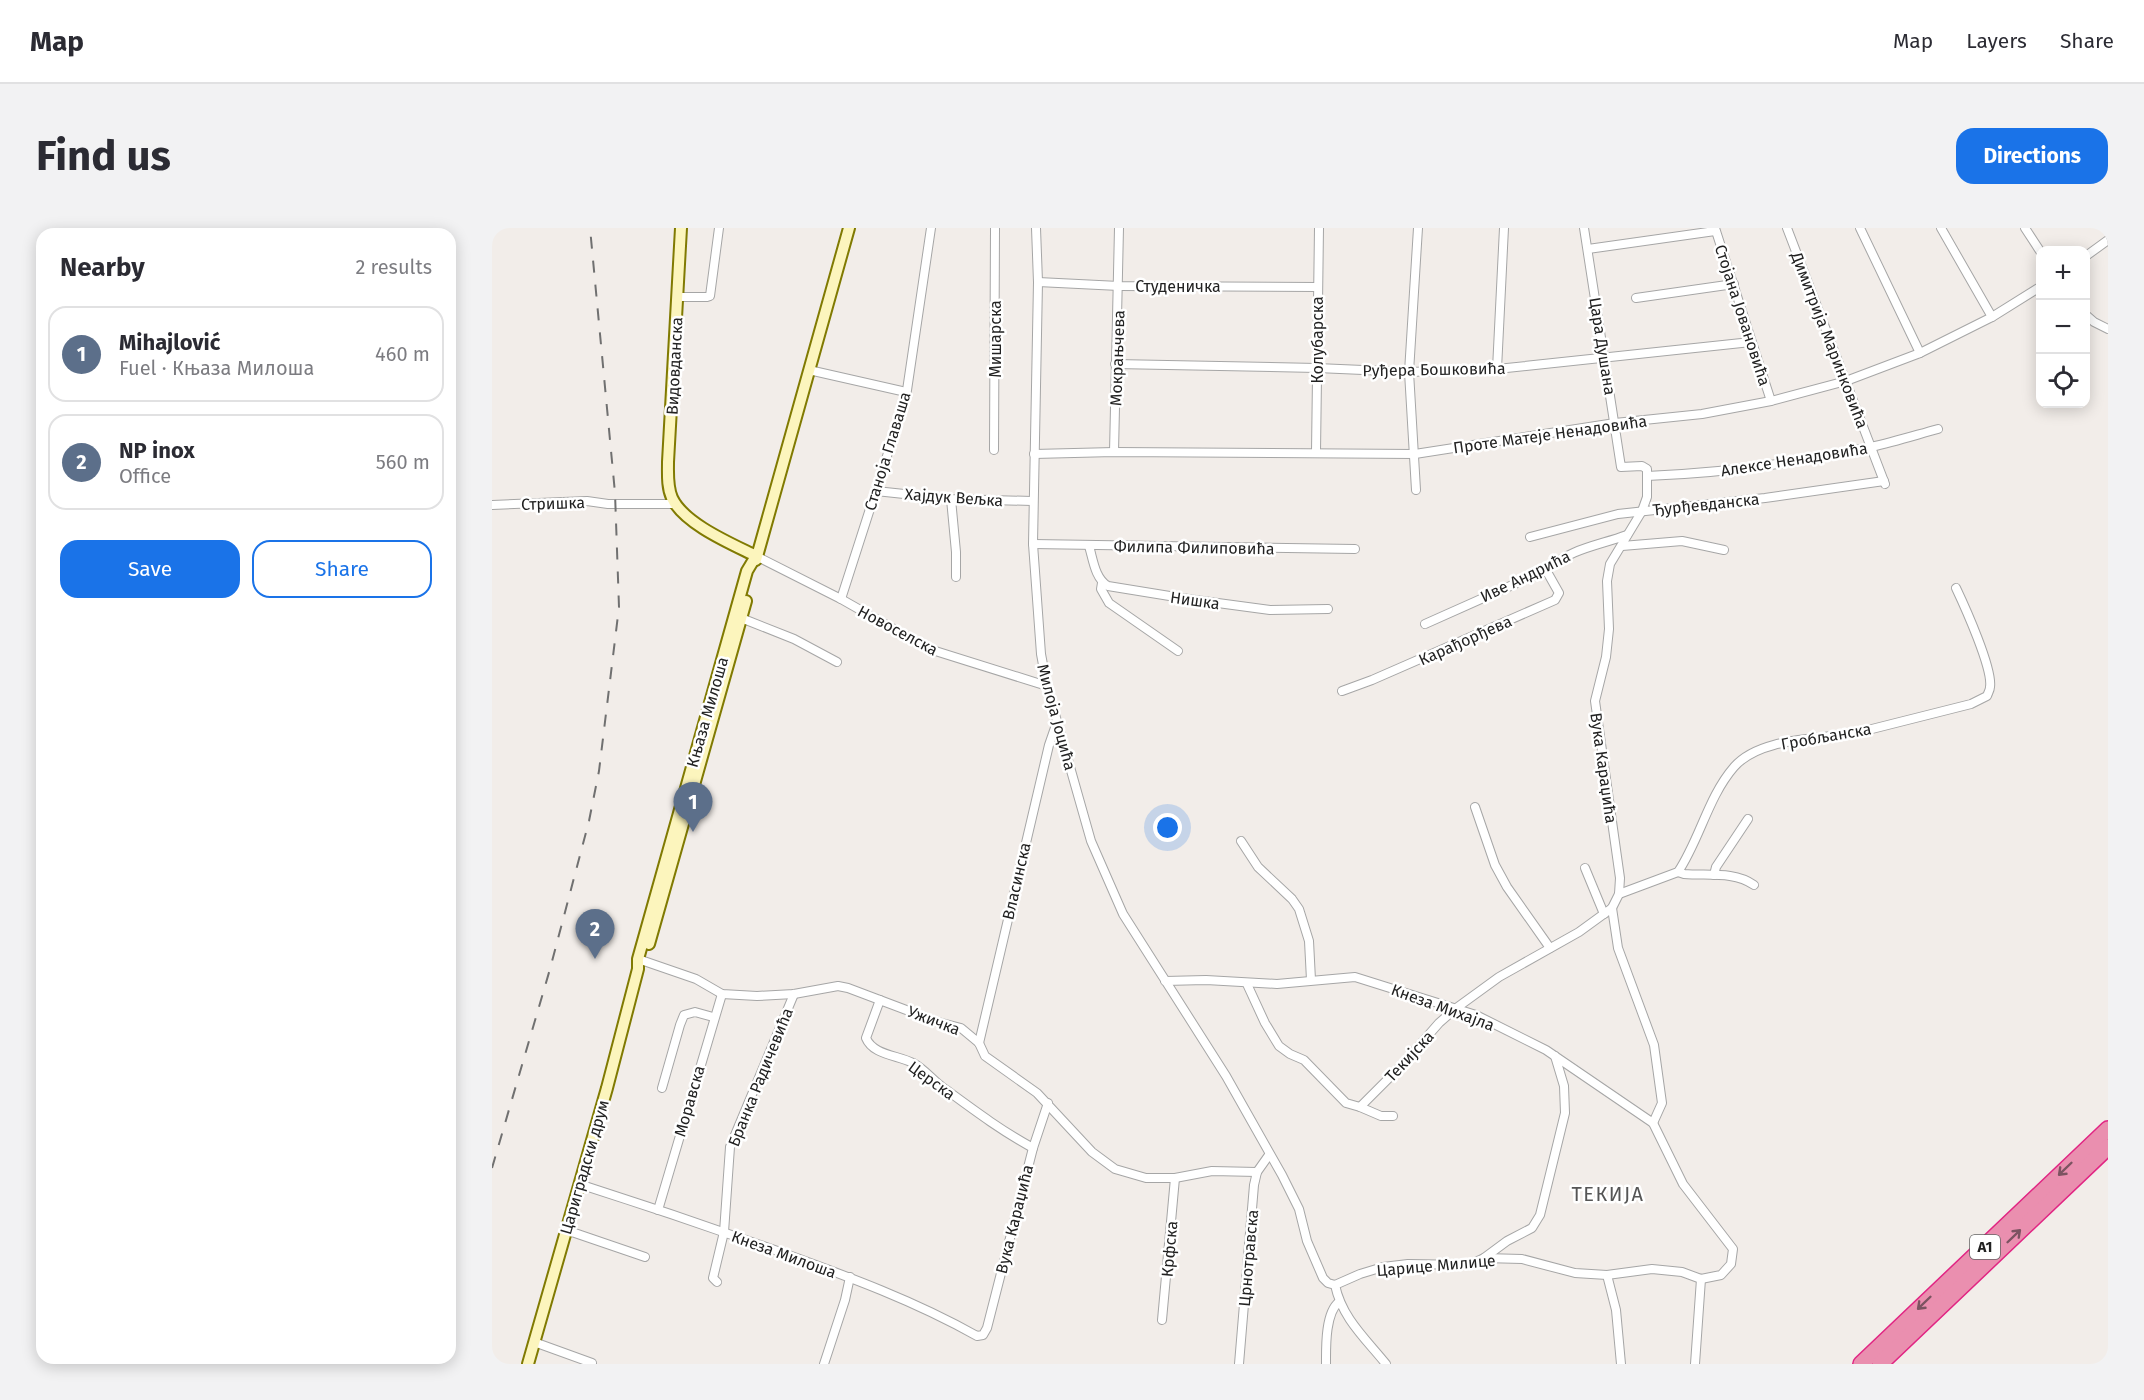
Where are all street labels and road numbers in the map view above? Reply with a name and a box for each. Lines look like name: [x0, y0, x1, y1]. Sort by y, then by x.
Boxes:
street label: Стојана Јовановића: [1711, 242, 1774, 388]
street label: Димитрија Маринковића: [1787, 248, 1872, 431]
street label: Студеничка: [1135, 277, 1221, 296]
street label: Колубарска: [1308, 296, 1327, 384]
street label: Цара Душана: [1585, 296, 1620, 396]
street label: Мишарска: [986, 300, 1005, 378]
street label: Мокрањчева: [1106, 310, 1129, 406]
street label: Видовданска: [662, 317, 687, 415]
street label: Руђера Бошковића: [1362, 359, 1506, 380]
street label: Станоја Главаша: [860, 389, 915, 513]
street label: Проте Матеје Ненадовића: [1452, 411, 1648, 458]
street label: Алексе Ненадовића: [1719, 439, 1869, 480]
street label: Хајдук Вељка: [904, 485, 1004, 510]
street label: Ђурђевданска: [1652, 489, 1760, 520]
street label: Стришка: [521, 493, 585, 514]
street label: Филипа Филиповића: [1113, 537, 1275, 558]
street label: Иве Андрића: [1477, 546, 1573, 606]
street label: Нишка: [1169, 588, 1221, 613]
street label: Новоселска: [854, 601, 941, 660]
street label: Карађорђева: [1416, 611, 1515, 669]
street label: Књаза Милоша: [683, 655, 732, 770]
street label: Милоја Јоцића: [1033, 662, 1080, 772]
street label: Вука Караџића: [1586, 711, 1621, 825]
street label: Гробљанска: [1779, 719, 1873, 754]
street label: Власинска: [998, 841, 1035, 922]
street label: Кнеза Михајла: [1389, 980, 1497, 1035]
street label: Ужичка: [905, 1002, 963, 1039]
street label: Бранка Радичевића: [724, 1005, 797, 1149]
street label: Текијска: [1381, 1027, 1438, 1086]
street label: Церска: [905, 1057, 959, 1104]
street label: Моравска: [670, 1063, 709, 1139]
street label: Цариградски друм: [556, 1098, 613, 1237]
street label: Вука Караџића: [992, 1163, 1037, 1276]
street label: Црнотравска: [1235, 1209, 1262, 1307]
street label: Крфска: [1158, 1220, 1181, 1278]
street label: Кнеза Милоша: [729, 1227, 839, 1282]
road number: A1: [1970, 1235, 2000, 1259]
street label: Царице Милице: [1376, 1251, 1496, 1280]

